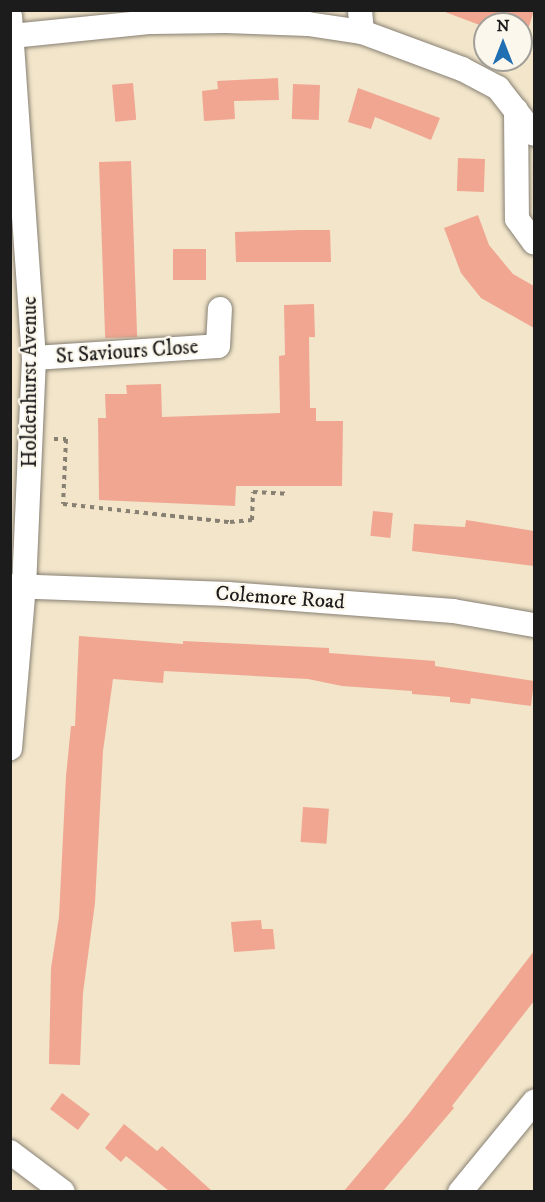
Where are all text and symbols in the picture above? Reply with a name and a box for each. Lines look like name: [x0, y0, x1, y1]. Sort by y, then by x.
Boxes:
north arrow: [473, 12, 533, 72]
text: N: [496, 16, 510, 36]
street label: Holdenhurst Avenue: [17, 296, 43, 468]
street label: St Saviours Close: [55, 334, 199, 370]
street label: Colemore Road: [215, 581, 345, 615]

